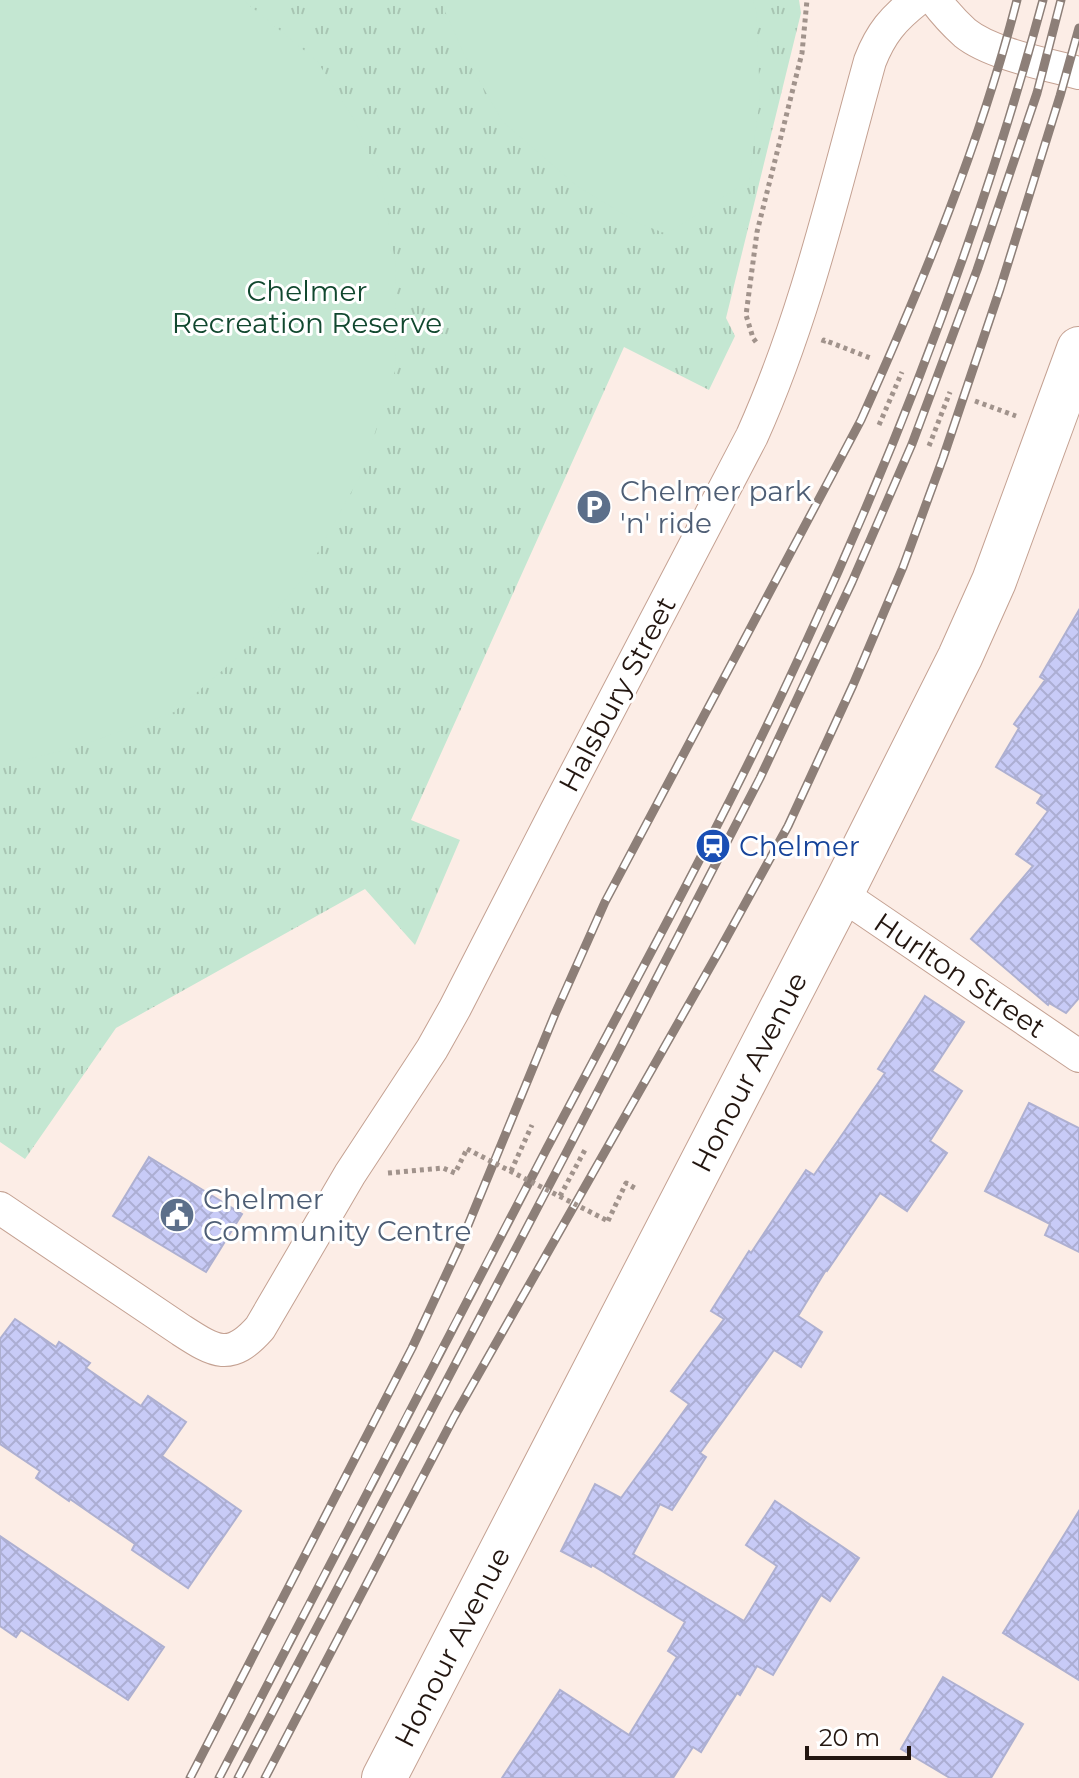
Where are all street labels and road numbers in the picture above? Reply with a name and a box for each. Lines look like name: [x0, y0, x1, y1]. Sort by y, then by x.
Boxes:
street label: Halsbury Street: [551, 590, 683, 798]
street label: Hurlton Street: [868, 905, 1052, 1045]
street label: Honour Avenue: [684, 966, 814, 1178]
street label: Honour Avenue: [387, 1541, 517, 1753]

